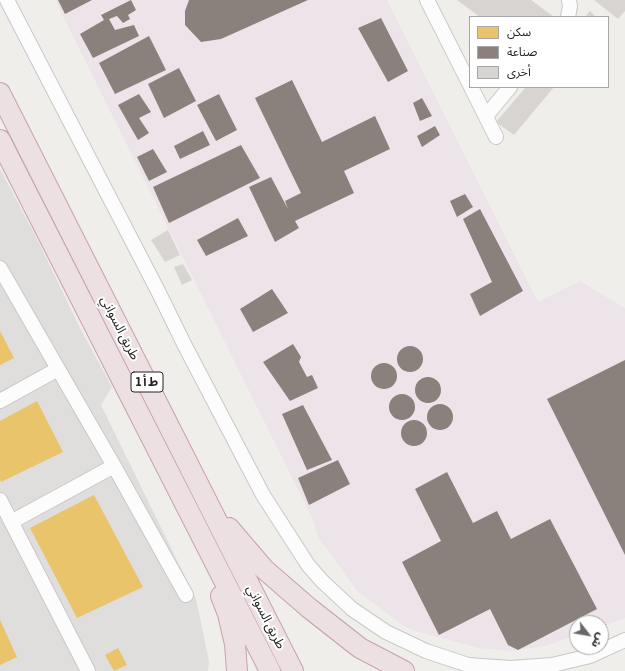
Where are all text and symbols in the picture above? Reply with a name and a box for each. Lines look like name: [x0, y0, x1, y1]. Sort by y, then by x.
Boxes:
legend: [469, 16, 609, 88]
text: سكن: [507, 25, 531, 39]
text: صناعة: [507, 45, 537, 59]
text: أخرى: [507, 65, 531, 79]
street label: طريق السواني: [97, 293, 143, 363]
road number: ط أ 1: [131, 372, 163, 392]
street label: طريق السواني: [243, 582, 289, 652]
north arrow: [569, 615, 609, 655]
text: ش: [589, 631, 607, 650]

